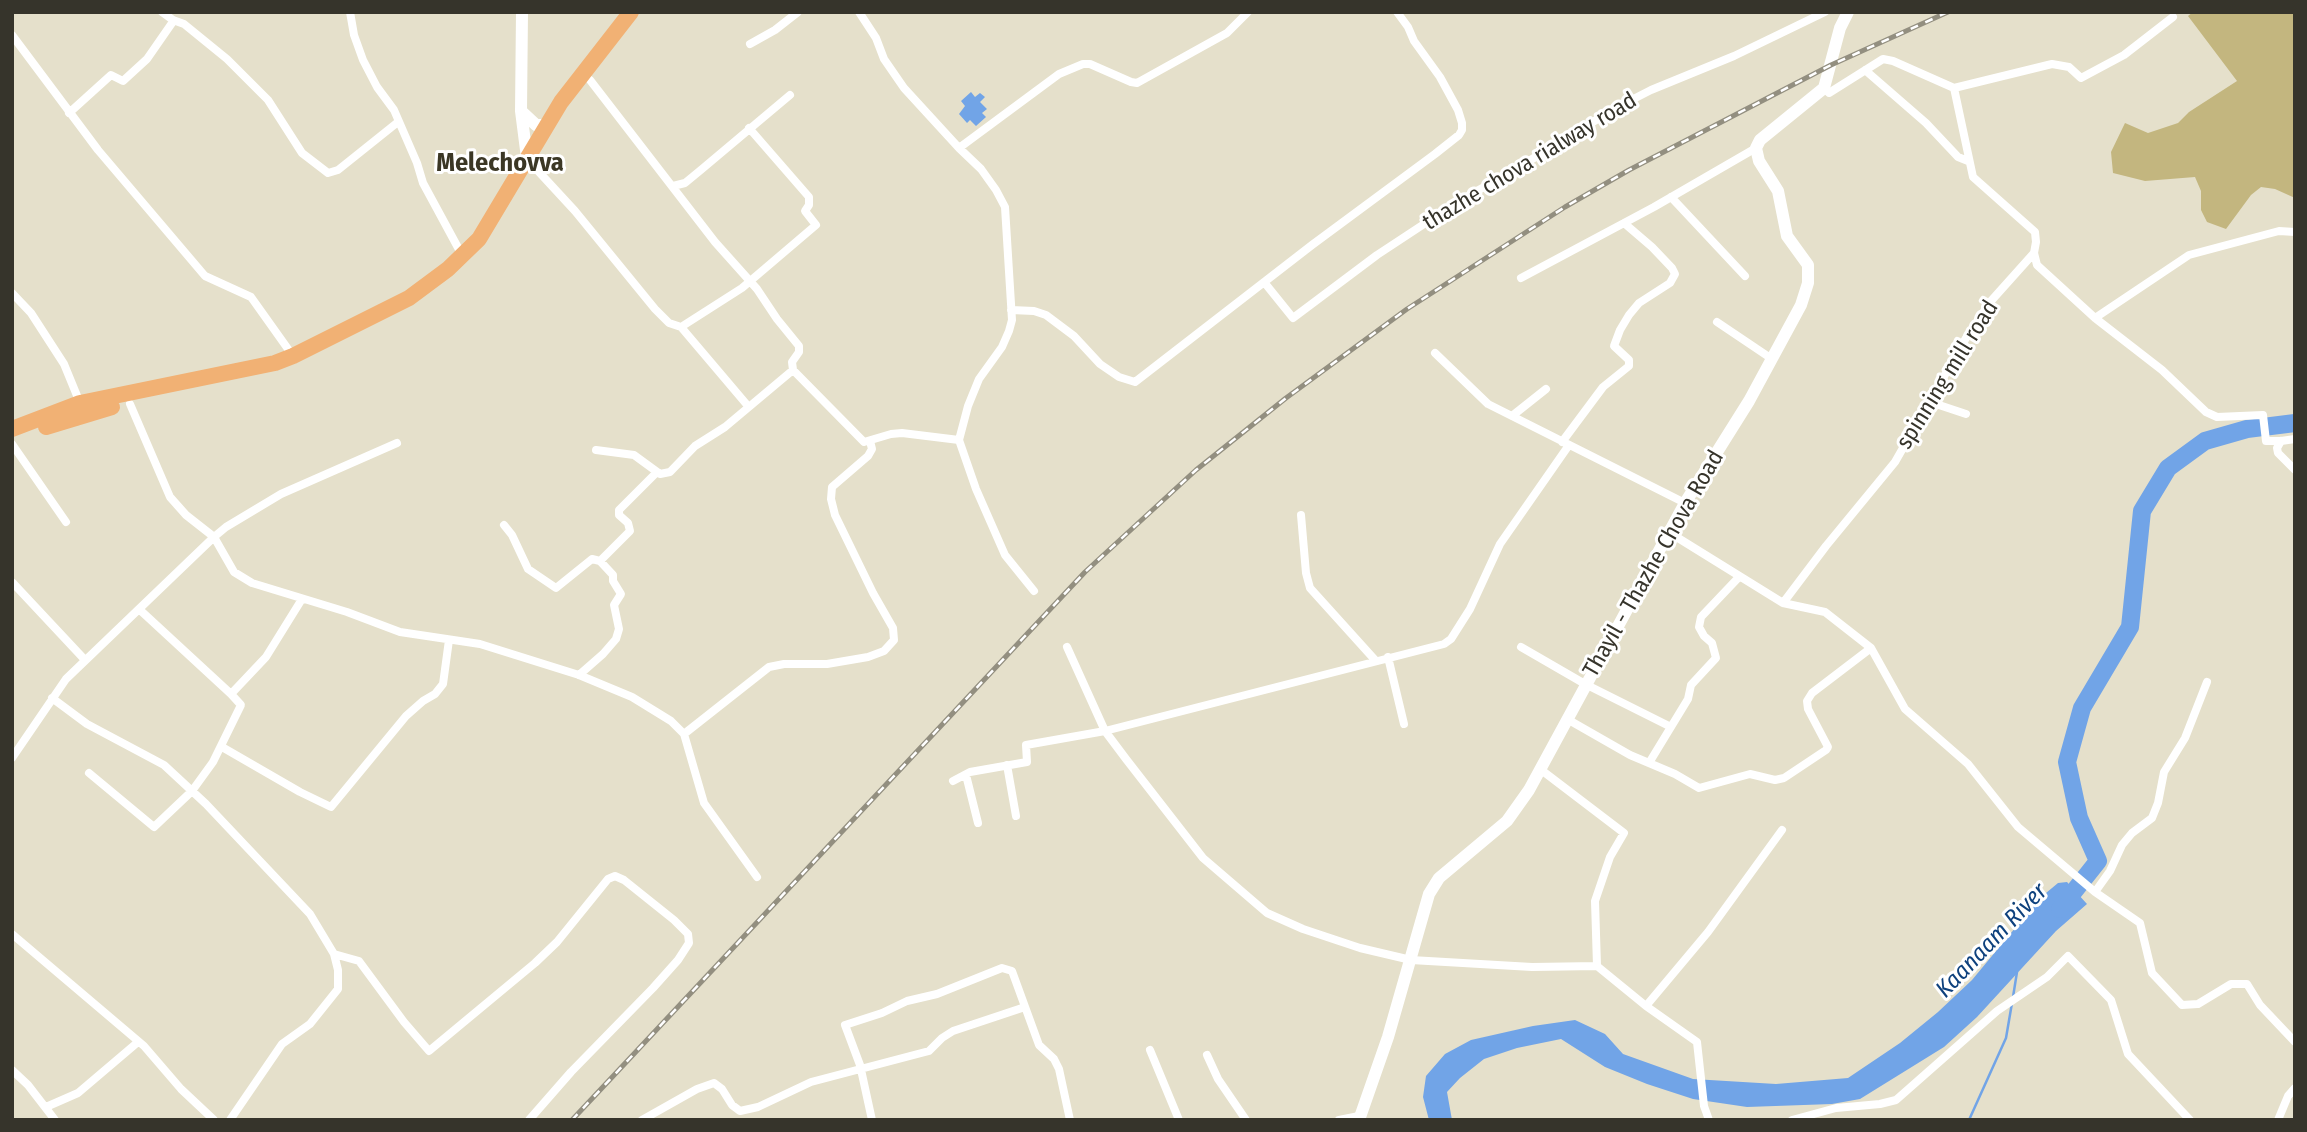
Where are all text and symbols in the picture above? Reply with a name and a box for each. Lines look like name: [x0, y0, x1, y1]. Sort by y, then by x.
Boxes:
street label: thazhe chova rialway road: [1418, 87, 1642, 237]
district label: Melechovva: [436, 148, 564, 180]
street label: spinning mill road: [1891, 296, 2005, 454]
street label: Thayil - Thazhe Chova Road: [1578, 446, 1730, 682]
water label: Kaanaam River: [1930, 878, 2054, 1004]

